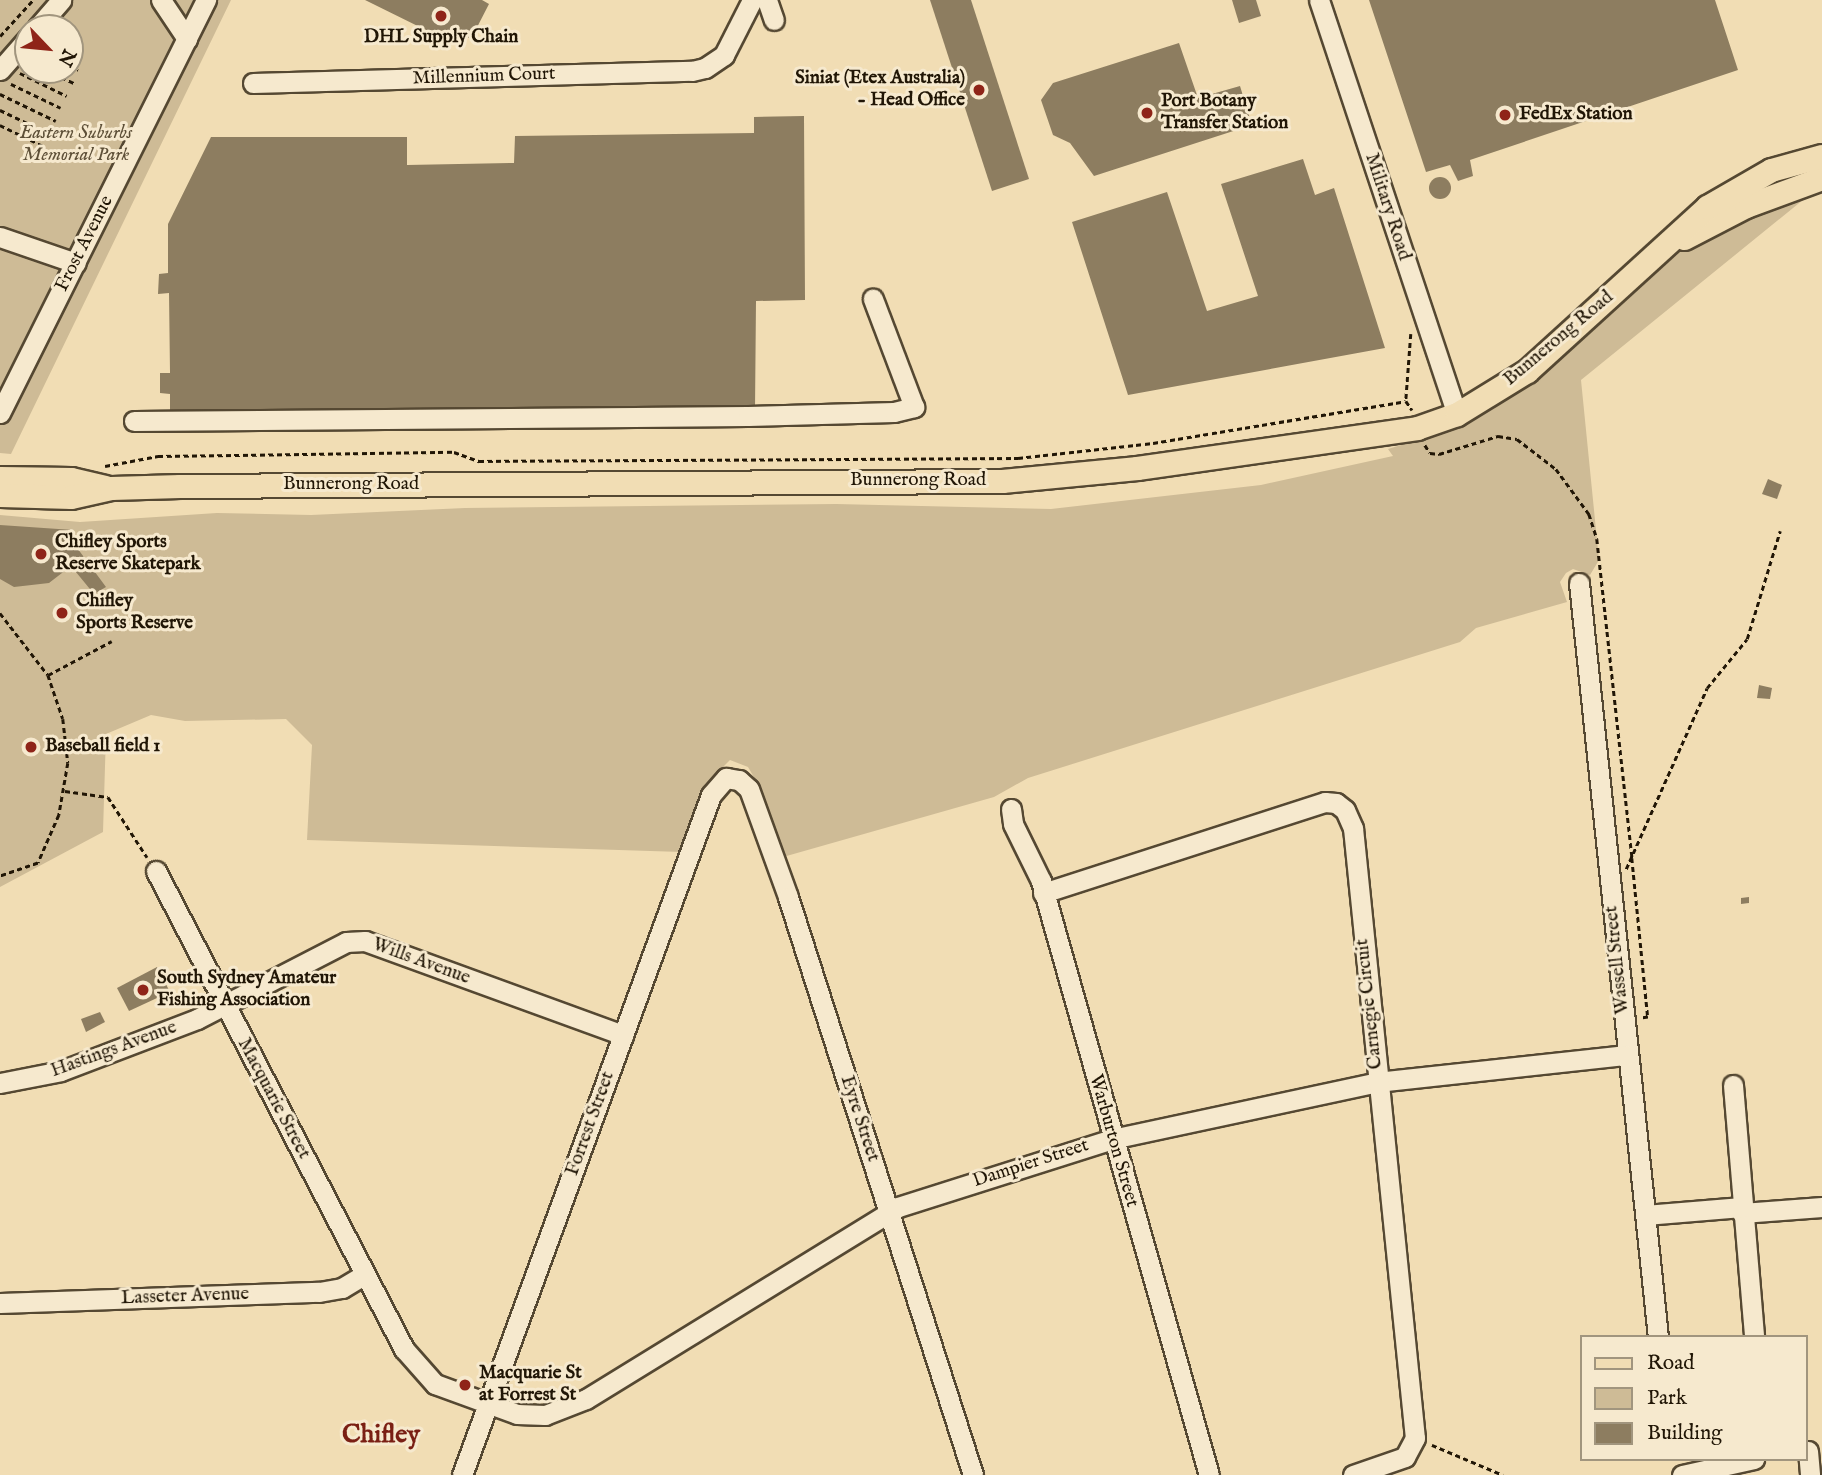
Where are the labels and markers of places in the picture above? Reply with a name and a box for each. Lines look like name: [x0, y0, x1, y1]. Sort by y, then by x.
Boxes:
marker: DHL Supply Chain: [433, 8, 449, 24]
place label: DHL Supply Chain: [364, 27, 518, 49]
place label: Siniat (Etex Australia) - Head Office: [795, 68, 965, 112]
marker: Siniat (Etex Australia) - Head Office: [971, 82, 987, 98]
place label: Port Botany Transfer Station: [1161, 91, 1288, 135]
place label: FedEx Station: [1519, 104, 1633, 126]
marker: Port Botany Transfer Station: [1139, 105, 1155, 121]
marker: FedEx Station: [1497, 107, 1513, 123]
place label: Chifley Sports Reserve Skatepark: [55, 532, 201, 576]
marker: Chifley Sports Reserve Skatepark: [33, 546, 49, 562]
place label: Chifley Sports Reserve: [76, 591, 193, 635]
marker: Chifley Sports Reserve: [54, 605, 70, 621]
place label: Baseball field 1: [45, 736, 160, 758]
marker: Baseball field 1: [23, 739, 39, 755]
place label: South Sydney Amateur Fishing Association: [157, 968, 336, 1012]
marker: South Sydney Amateur Fishing Association: [135, 982, 151, 998]
place label: Macquarie St at Forrest St: [479, 1363, 582, 1407]
marker: Macquarie St at Forrest St: [457, 1377, 473, 1393]

